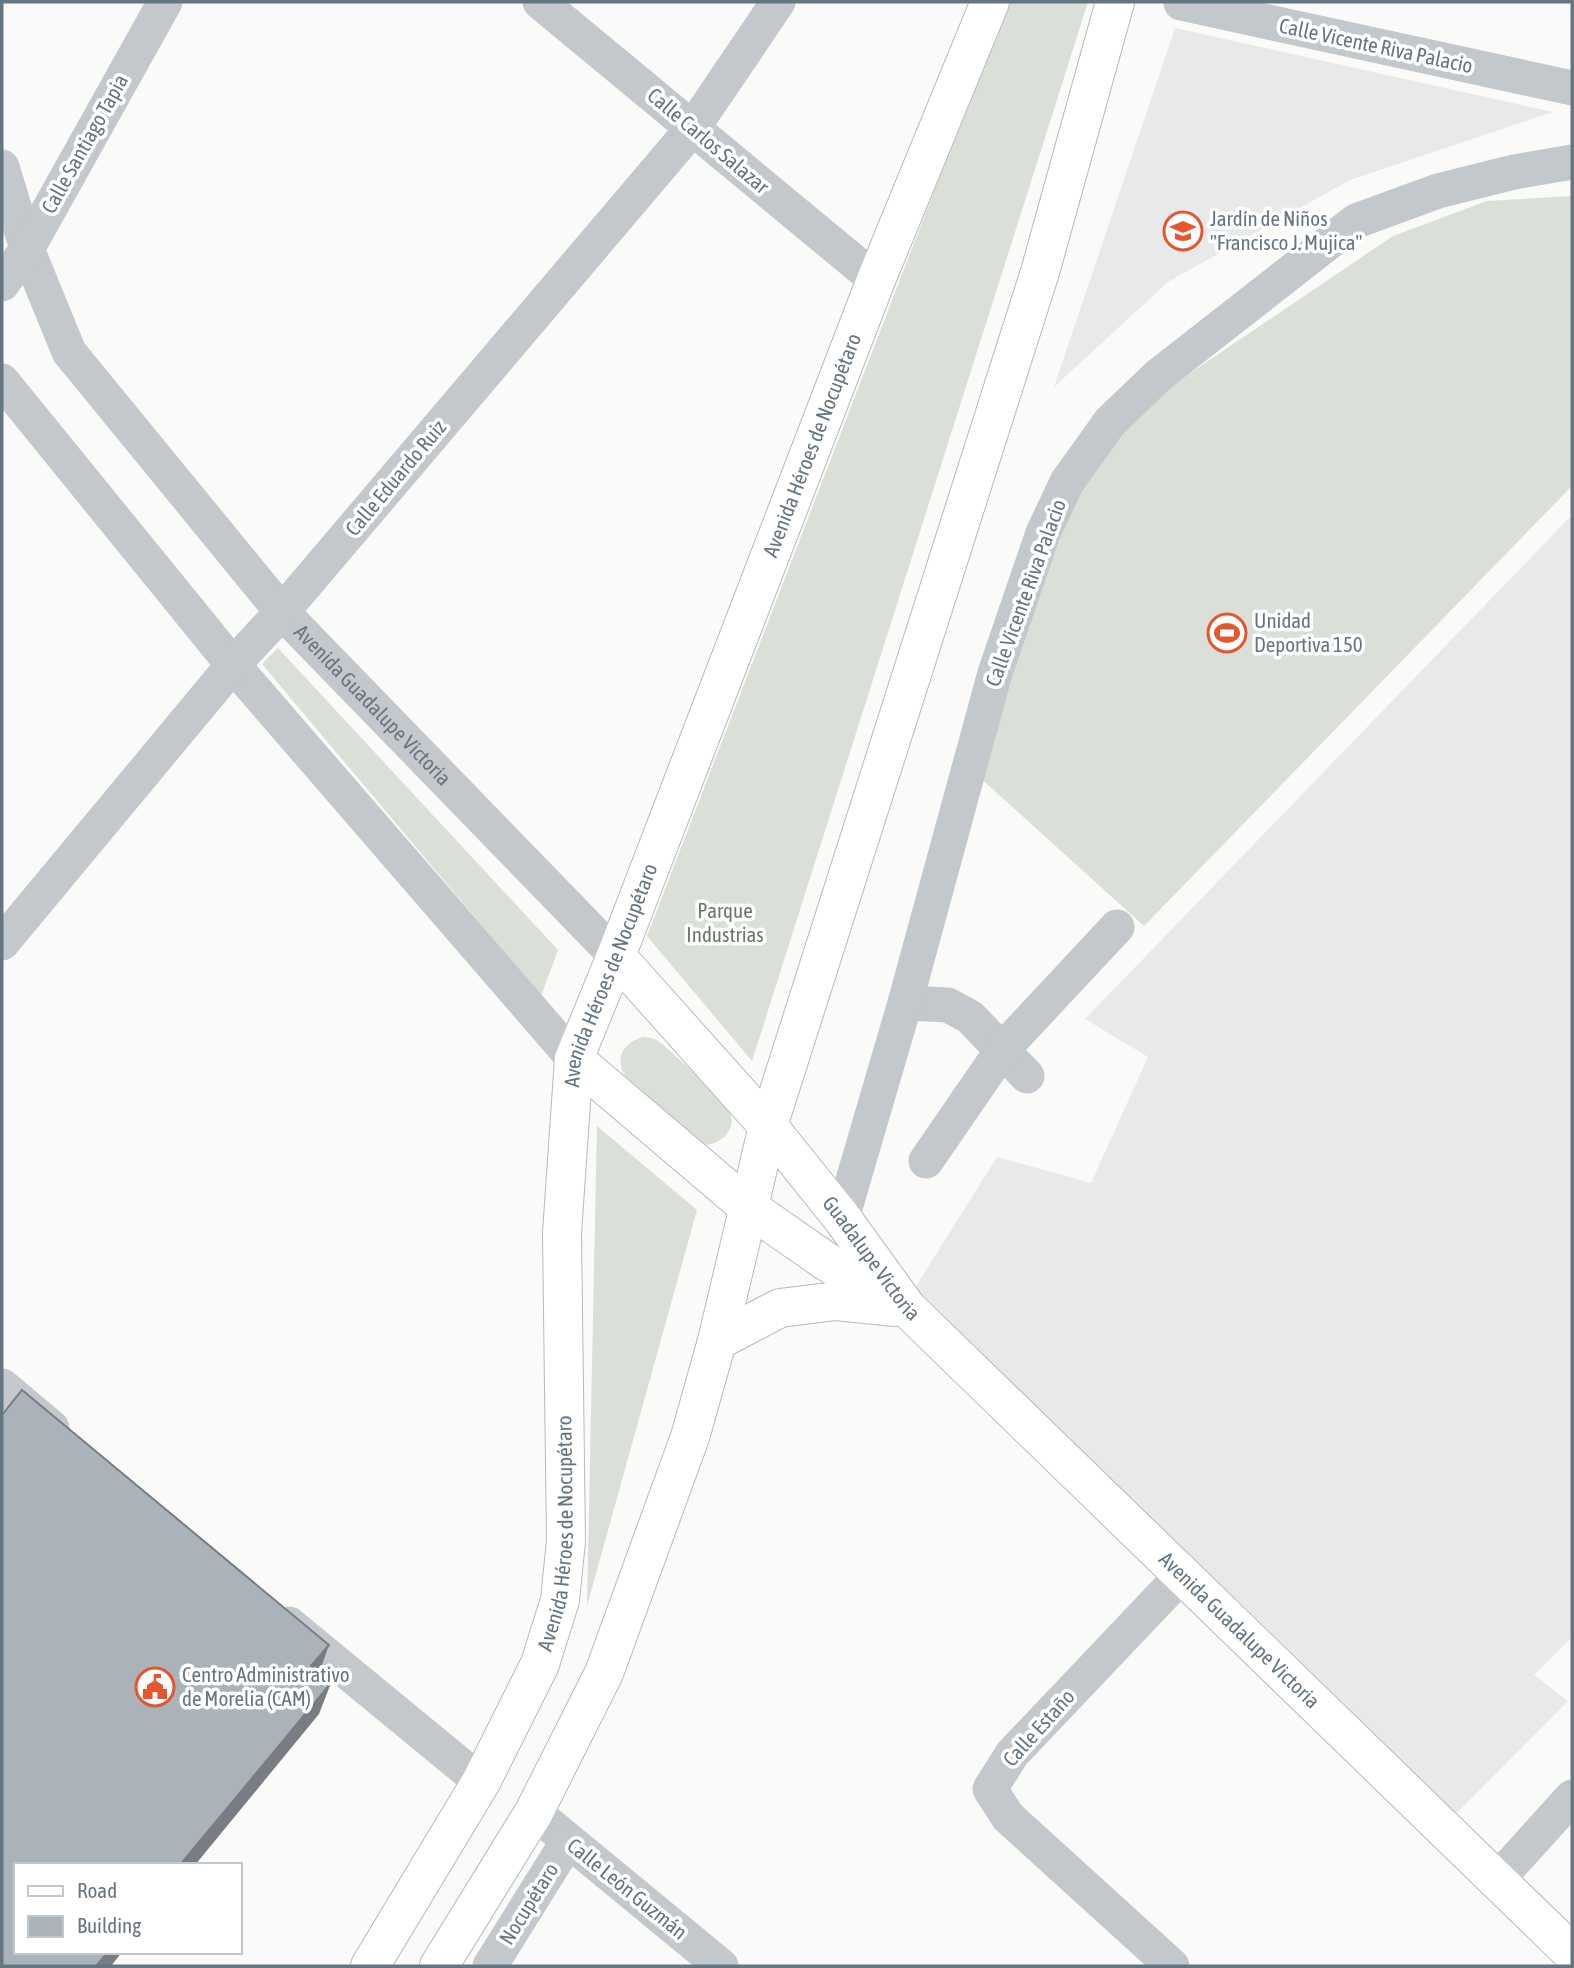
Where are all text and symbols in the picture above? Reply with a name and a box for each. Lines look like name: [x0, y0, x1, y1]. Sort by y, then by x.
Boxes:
street label: Calle Vicente Riva Palacio: [1277, 13, 1475, 77]
street label: Calle Santiago Tapia: [36, 70, 132, 217]
street label: Calle Carlos Salazar: [643, 83, 775, 198]
place label: Jardín de Niños "Francisco J. Mujica": [1210, 206, 1362, 254]
school or university icon: Jardín de Niños "Francisco J. Mujica": [1162, 210, 1204, 252]
street label: Avenida Héroes de Nocupétaro: [758, 330, 865, 560]
street label: Calle Eduardo Ruiz: [340, 414, 451, 540]
street label: Calle Vicente Riva Palacio: [980, 496, 1070, 689]
place label: Unidad Deportiva 150: [1254, 608, 1363, 656]
sports icon: Unidad Deportiva 150: [1206, 612, 1248, 654]
street label: Avenida Guadalupe Victoria: [290, 619, 456, 790]
street label: Avenida Héroes de Nocupétaro: [559, 860, 661, 1088]
park label: Parque Industrias: [686, 898, 764, 946]
street label: Guadalupe Victoria: [818, 1191, 925, 1325]
street label: Avenida Héroes de Nocupétaro: [532, 1415, 577, 1654]
street label: Avenida Guadalupe Victoria: [1155, 1546, 1325, 1713]
place label: Centro Administrativo de Morelia (CAM): [182, 1662, 350, 1710]
public building icon: Centro Administrativo de Morelia (CAM): [134, 1666, 176, 1708]
street label: Calle Estaño: [998, 1684, 1079, 1771]
street label: Calle León Guzmán: [563, 1833, 692, 1944]
street label: Nocupétaro: [494, 1858, 563, 1949]
legend: [14, 1863, 242, 1954]
text: Road: [77, 1878, 117, 1902]
text: Building: [77, 1913, 141, 1937]

